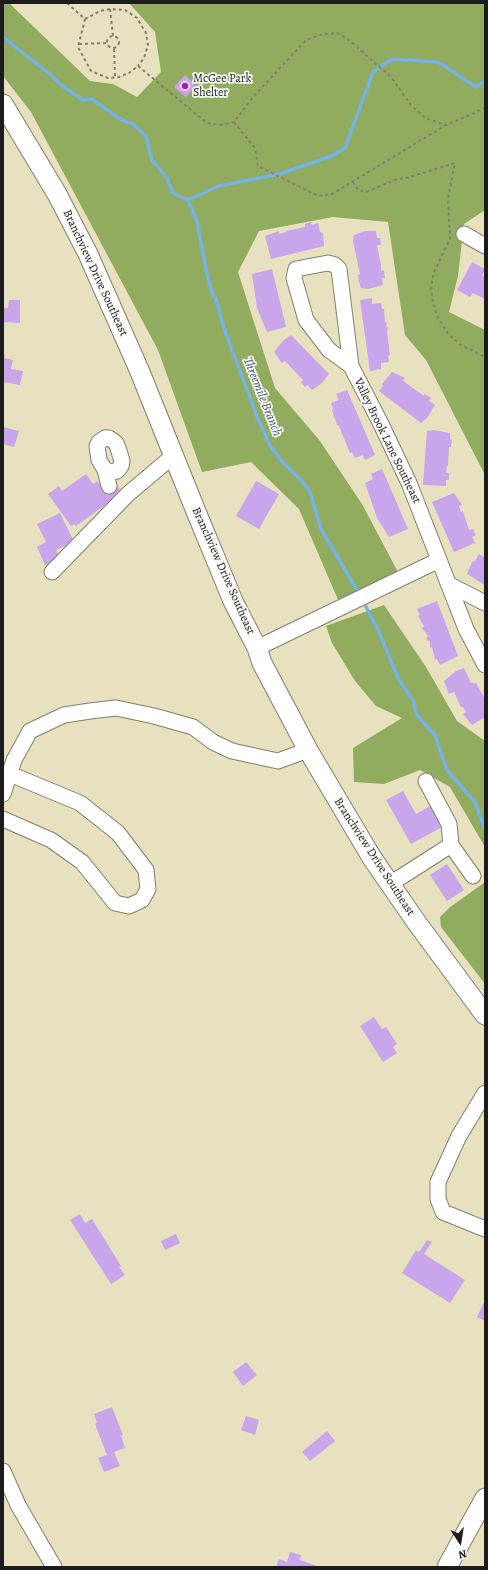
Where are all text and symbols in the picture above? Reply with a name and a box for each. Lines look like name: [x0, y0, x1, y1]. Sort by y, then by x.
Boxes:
place label: McGee Park Shelter: [193, 72, 251, 100]
marker: McGee Park Shelter: [180, 81, 190, 91]
street label: Branchview Drive Southeast: [59, 207, 131, 339]
water label: Threemile Branch: [239, 355, 285, 439]
street label: Valley Brook Lane Southeast: [350, 376, 424, 506]
street label: Branchview Drive Southeast: [188, 505, 258, 637]
street label: Branchview Drive Southeast: [330, 795, 418, 919]
north arrow: [440, 1522, 480, 1562]
text: N: [457, 1546, 468, 1562]

